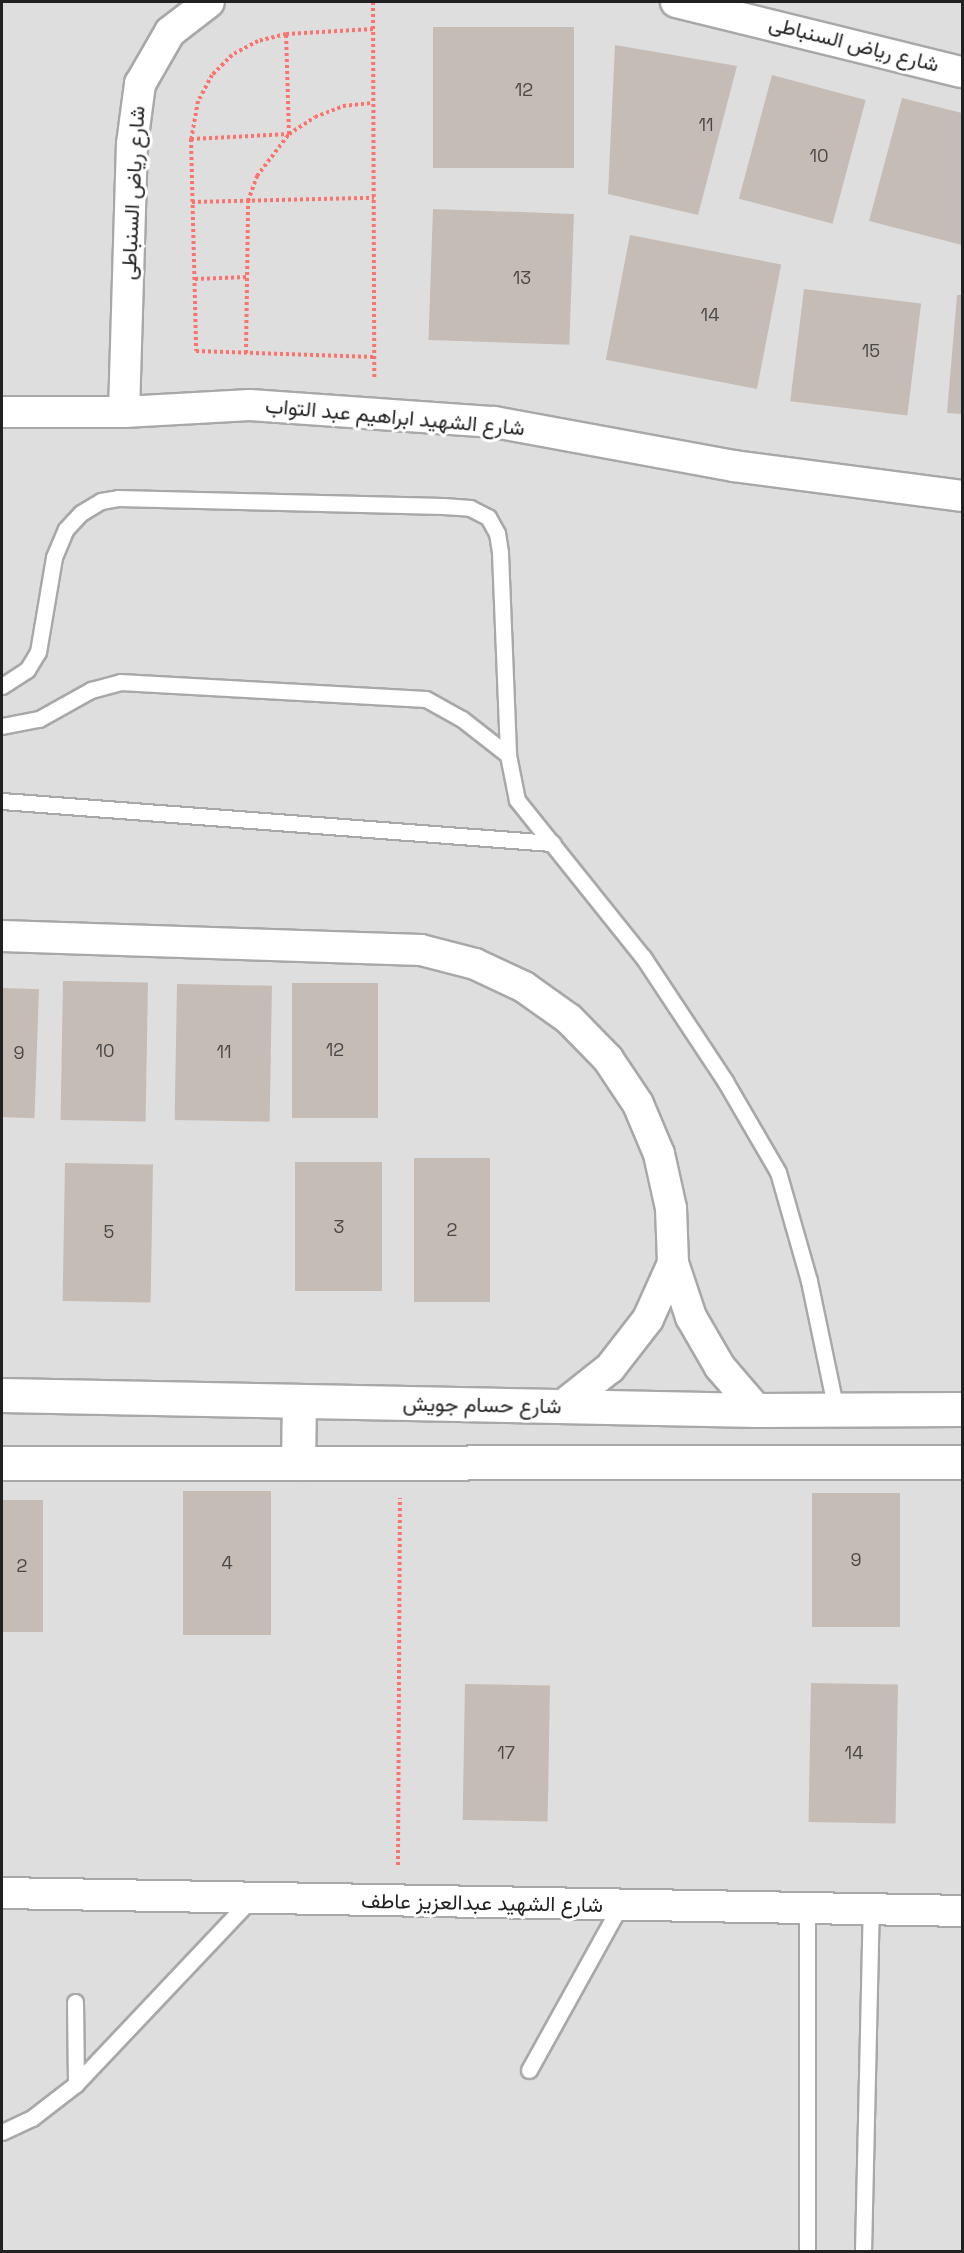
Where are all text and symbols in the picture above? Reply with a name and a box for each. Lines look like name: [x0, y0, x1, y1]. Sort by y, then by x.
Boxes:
street label: شارع رياض السنباطى: [766, 11, 942, 77]
house number: 12: [515, 79, 533, 101]
street label: شارع رياض السنباطى: [116, 105, 150, 281]
house number: 11: [698, 114, 714, 136]
house number: 10: [809, 145, 829, 167]
house number: 13: [513, 267, 531, 289]
house number: 14: [701, 304, 719, 326]
house number: 15: [862, 340, 880, 362]
street label: شارع الشهيد ابراهيم عبد التواب: [264, 393, 526, 441]
house number: 12: [326, 1039, 344, 1061]
house number: 10: [95, 1040, 115, 1062]
house number: 11: [216, 1041, 232, 1063]
house number: 9: [13, 1042, 25, 1064]
house number: 3: [334, 1216, 344, 1238]
house number: 2: [447, 1219, 457, 1241]
house number: 5: [104, 1221, 114, 1243]
street label: شارع حسام جويش: [402, 1391, 562, 1419]
house number: 9: [850, 1549, 862, 1571]
house number: 4: [221, 1552, 233, 1574]
house number: 2: [17, 1555, 27, 1577]
house number: 17: [497, 1742, 515, 1764]
house number: 14: [845, 1742, 863, 1764]
street label: شارع الشهيد عبدالعزيز عاطف: [361, 1888, 603, 1918]

